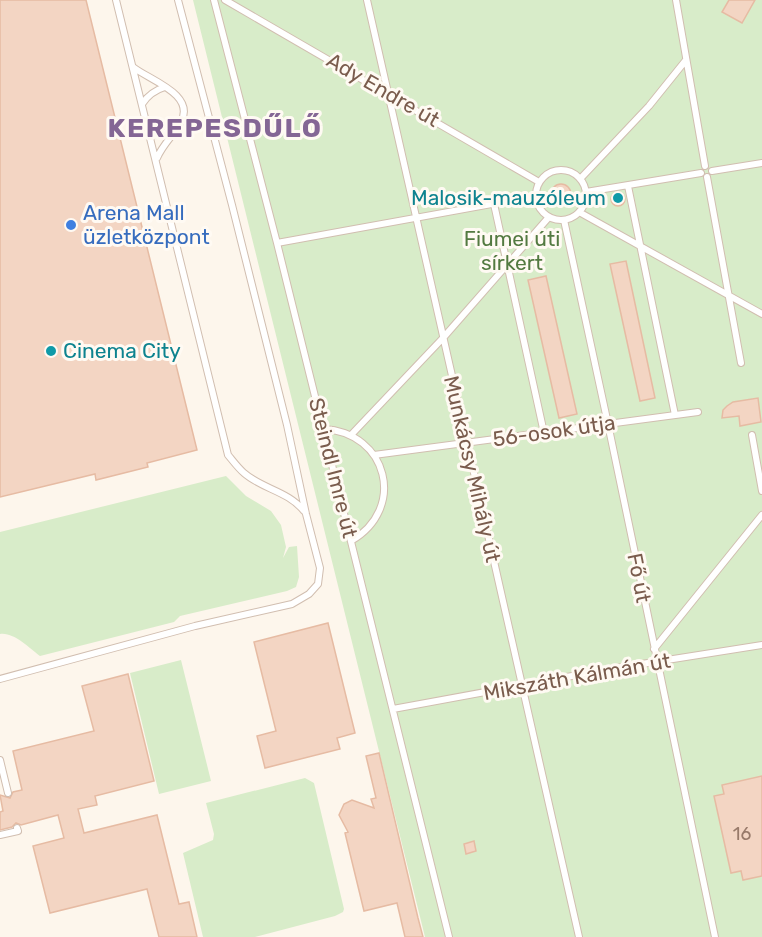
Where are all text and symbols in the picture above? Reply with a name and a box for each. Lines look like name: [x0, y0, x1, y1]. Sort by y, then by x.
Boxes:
street label: Ady Endre út: [322, 47, 444, 132]
district label: KEREPESDŰLŐ: [108, 112, 323, 144]
place label: Malosik-mauzóleum: [411, 185, 606, 210]
marker: Malosik-mauzóleum: [611, 191, 625, 205]
place label: Arena Mall üzletközpont: [83, 200, 210, 249]
marker: Arena Mall üzletközpont: [64, 218, 78, 232]
park label: Fiumei úti sírkert: [464, 226, 560, 275]
place label: Cinema City: [63, 338, 181, 363]
marker: Cinema City: [44, 344, 58, 358]
street label: Munkácsy Mihály út: [439, 373, 506, 565]
street label: Steindl Imre út: [304, 395, 363, 541]
street label: 56-osok útja: [491, 410, 617, 451]
street label: Fő út: [622, 551, 657, 605]
street label: Mikszáth Kálmán út: [481, 648, 672, 705]
house number: 16: [733, 823, 751, 845]

